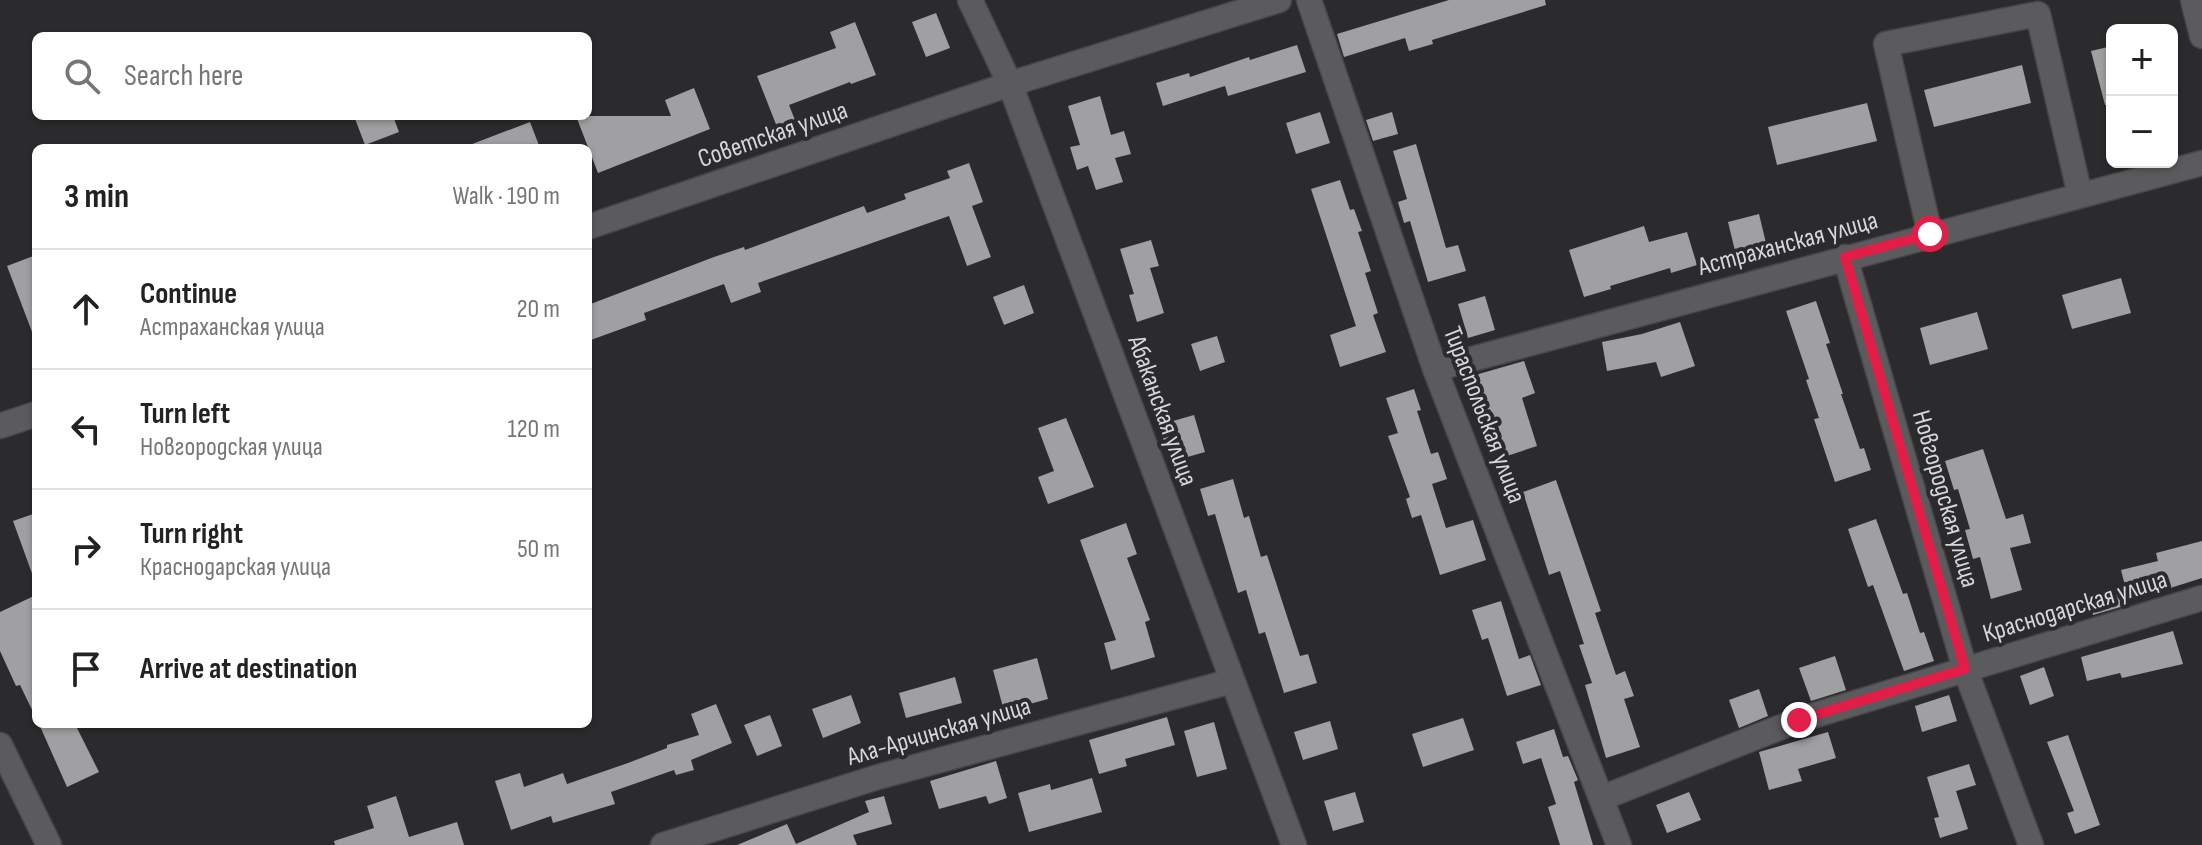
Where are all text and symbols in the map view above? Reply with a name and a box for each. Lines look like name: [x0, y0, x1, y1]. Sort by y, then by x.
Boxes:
map controls: [2106, 24, 2178, 168]
button: +: [2106, 24, 2178, 96]
search box: [32, 32, 592, 120]
icon: search: [60, 54, 104, 98]
text: Search here: [124, 58, 243, 94]
street label: Советская улица: [694, 95, 852, 175]
button: −: [2106, 96, 2178, 168]
text: 3 min: [64, 176, 129, 217]
text: Walk · 190 m: [453, 181, 560, 212]
street label: Астраханская улица: [1694, 205, 1881, 283]
route start: [1912, 216, 1948, 252]
text: Continue: [140, 276, 237, 312]
icon: ahead: [64, 287, 108, 331]
text: 20 m: [517, 294, 560, 325]
text: Астраханская улица: [140, 312, 325, 343]
street label: Тираспольская улица: [1436, 322, 1532, 508]
street label: Абаканская улица: [1120, 331, 1203, 490]
text: Turn left: [140, 396, 230, 432]
icon: left: [64, 407, 108, 451]
street label: Новгородская улица: [1905, 407, 1985, 591]
text: 120 m: [507, 414, 560, 445]
text: Новгородская улица: [140, 432, 323, 463]
text: Turn right: [140, 516, 243, 552]
icon: right: [64, 527, 108, 571]
text: 50 m: [517, 534, 560, 565]
text: Краснодарская улица: [140, 552, 331, 583]
street label: Краснодарская улица: [1979, 564, 2171, 650]
icon: arrive: [64, 647, 108, 691]
text: Arrive at destination: [140, 651, 357, 687]
street label: Ала-Арчинская улица: [843, 691, 1034, 773]
route end: [1781, 702, 1817, 738]

